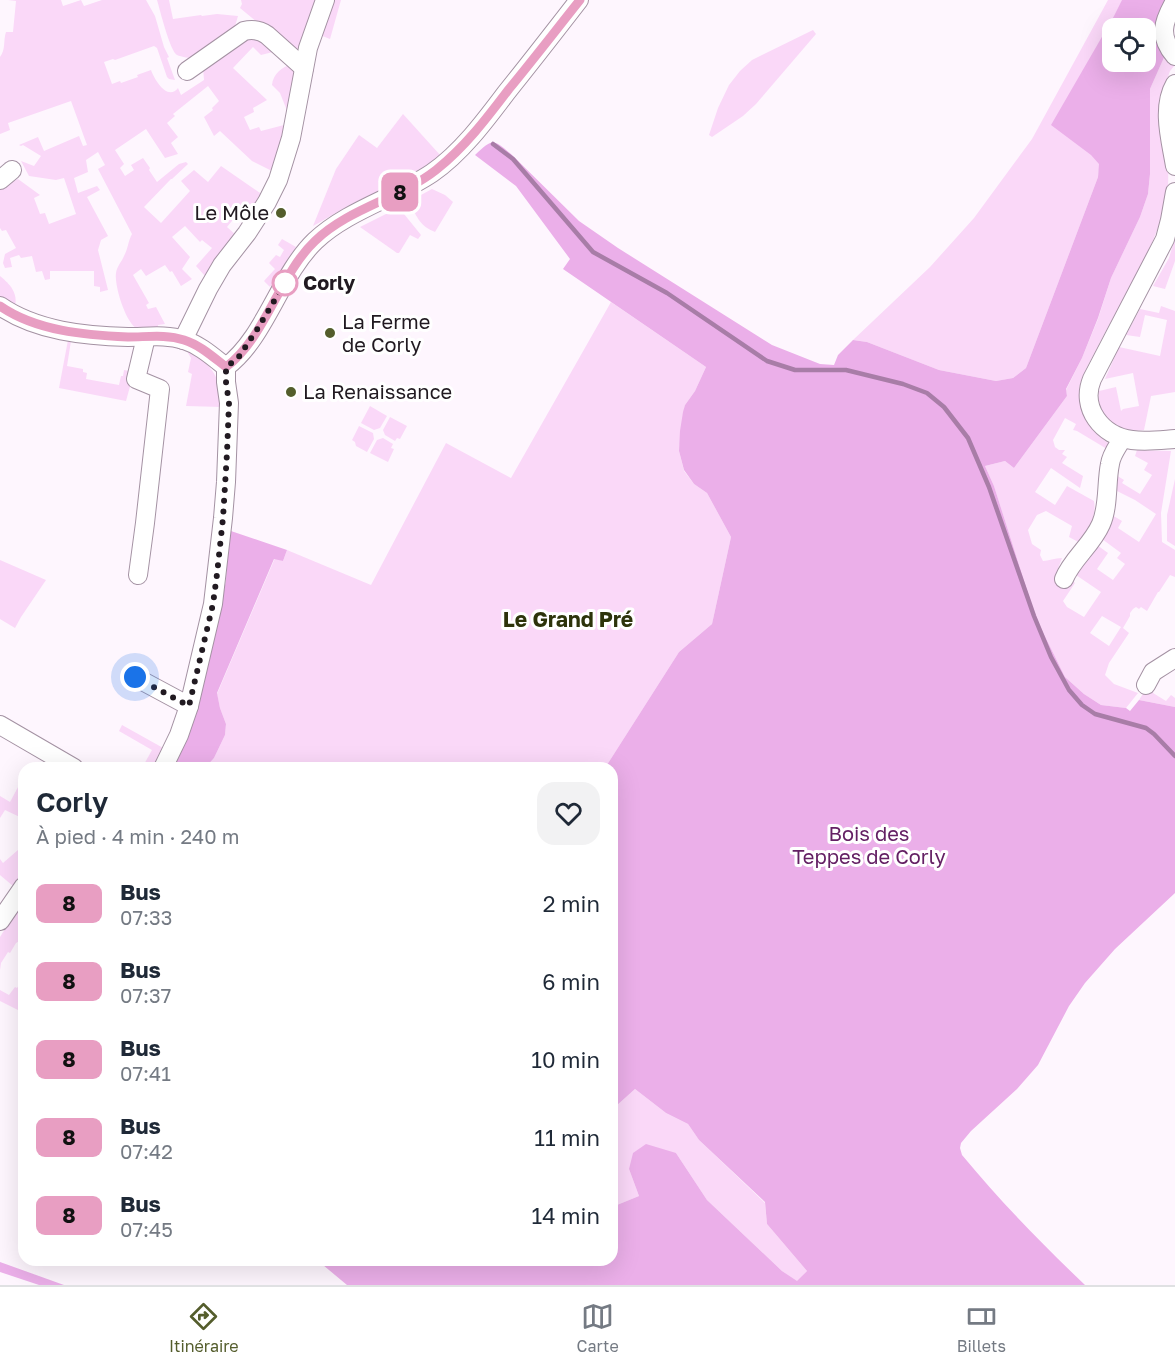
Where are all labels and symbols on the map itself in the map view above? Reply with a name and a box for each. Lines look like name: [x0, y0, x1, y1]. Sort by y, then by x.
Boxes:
line badge: 8: [380, 172, 420, 212]
place label: Le Môle: [194, 200, 269, 224]
marker: Le Môle: [274, 206, 288, 220]
marker: Corly: [272, 270, 298, 296]
place label: Corly: [303, 270, 355, 294]
place label: La Ferme de Corly: [342, 309, 430, 356]
marker: La Ferme de Corly: [323, 326, 337, 340]
place label: La Renaissance: [303, 379, 452, 403]
marker: La Renaissance: [284, 385, 298, 399]
district label: Le Grand Pré: [503, 606, 633, 632]
your location: [120, 662, 150, 692]
park label: Bois des Teppes de Corly: [792, 821, 946, 868]

